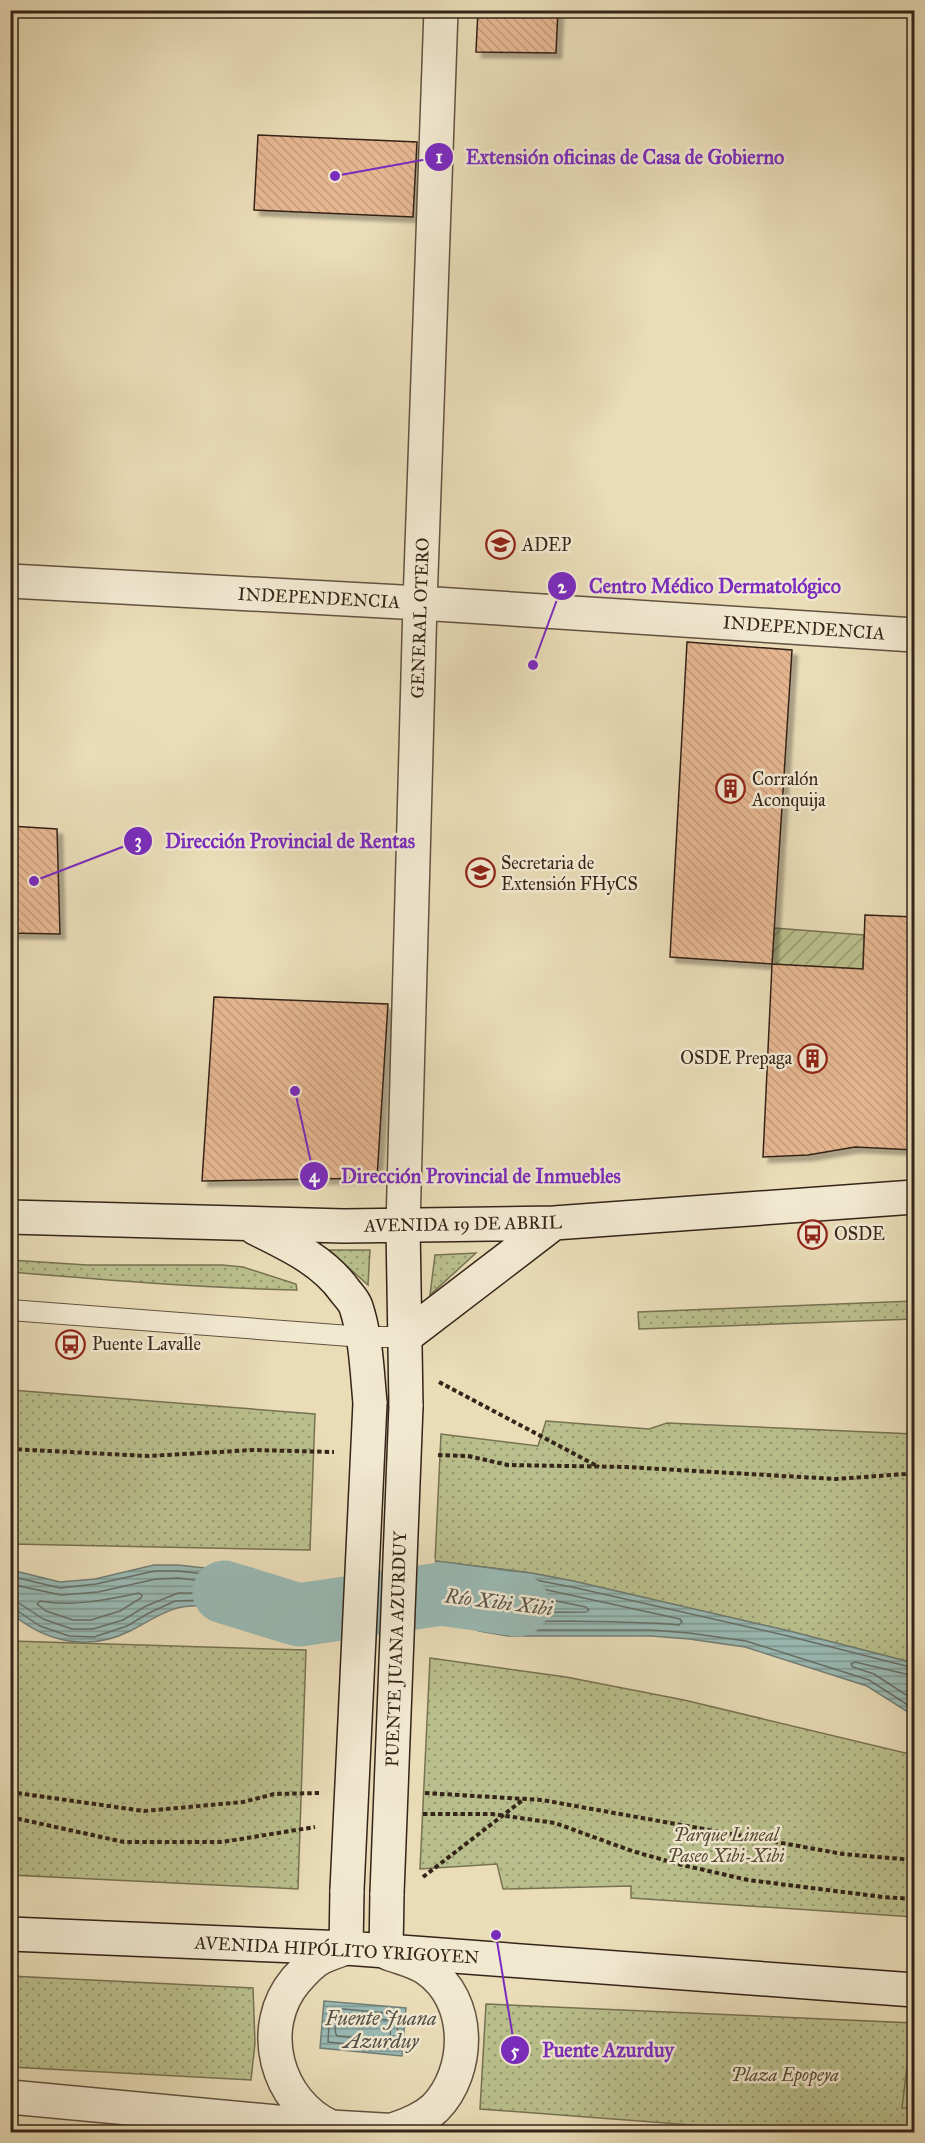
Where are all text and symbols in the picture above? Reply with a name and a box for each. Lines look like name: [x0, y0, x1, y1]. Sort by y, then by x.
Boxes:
callout: Extensión oficinas de Casa de Gobierno: [424, 138, 796, 176]
text: Extensión oficinas de Casa de Gobierno: [466, 145, 784, 169]
text: 1: [435, 146, 443, 168]
school or university icon: ADEP: [485, 529, 517, 561]
place label: ADEP: [521, 534, 571, 556]
street label: GENERAL OTERO: [406, 537, 434, 699]
callout: Centro Médico Dermatológico: [547, 567, 853, 605]
text: Centro Médico Dermatológico: [589, 574, 841, 599]
text: 2: [558, 576, 568, 598]
street label: INDEPENDENCIA: [237, 583, 401, 613]
street label: INDEPENDENCIA: [722, 611, 886, 645]
place label: Corralón Aconquija: [751, 768, 826, 812]
building icon: Corralón Aconquija: [715, 773, 747, 805]
callout: Dirección Provincial de Rentas: [123, 822, 427, 860]
text: Dirección Provincial de Rentas: [165, 829, 416, 853]
text: 3: [134, 830, 142, 853]
place label: Secretaria de Extensión FHyCS: [501, 852, 638, 895]
school or university icon: Secretaria de Extensión FHyCS: [464, 857, 496, 889]
building icon: OSDE Prepaga: [797, 1042, 829, 1074]
place label: OSDE Prepaga: [680, 1047, 792, 1070]
callout: Dirección Provincial de Inmuebles: [299, 1157, 633, 1195]
text: Dirección Provincial de Inmuebles: [341, 1164, 622, 1188]
text: 4: [309, 1165, 320, 1188]
street label: AVENIDA 19 DE ABRIL: [363, 1211, 563, 1237]
bus stop icon: OSDE: [797, 1218, 829, 1250]
place label: OSDE: [834, 1223, 885, 1245]
bus stop icon: Puente Lavalle: [55, 1328, 87, 1360]
place label: Puente Lavalle: [92, 1333, 201, 1355]
street label: PUENTE JUANA AZURDUY: [381, 1530, 412, 1767]
water label: Río Xibi Xibi: [443, 1583, 554, 1621]
park label: Parque Lineal Paseo Xibi-Xibi: [667, 1824, 785, 1867]
street label: AVENIDA HIPÓLITO YRIGOYEN: [193, 1930, 480, 1968]
water label: Fuente Juana Azurduy: [324, 2006, 437, 2053]
callout: Puente Azurduy: [500, 2031, 686, 2069]
text: Puente Azurduy: [542, 2038, 675, 2063]
text: 5: [511, 2040, 520, 2062]
park label: Plaza Epopeya: [731, 2064, 839, 2087]

